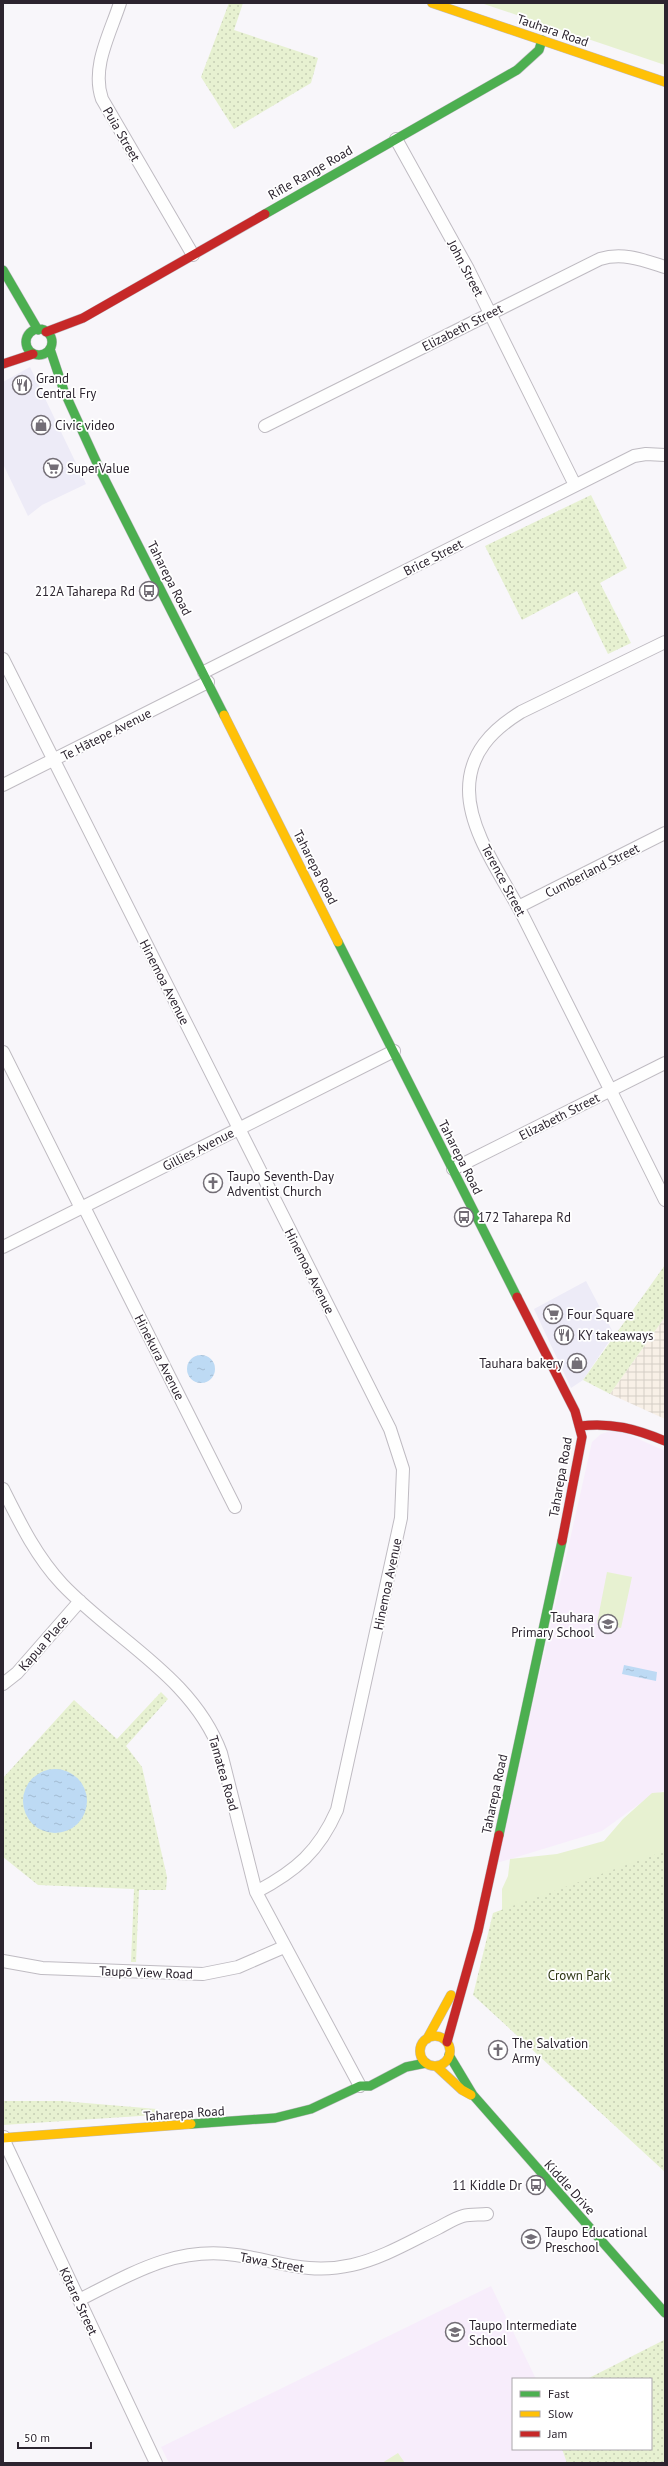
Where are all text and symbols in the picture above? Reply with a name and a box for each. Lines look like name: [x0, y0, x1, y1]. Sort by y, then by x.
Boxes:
street label: Tauhara Road: [515, 10, 591, 51]
street label: Puia Street: [99, 104, 144, 165]
street label: Rifle Range Road: [265, 141, 355, 203]
street label: John Street: [443, 236, 488, 300]
street label: Elizabeth Street: [419, 300, 506, 355]
place label: Grand Central Fry: [36, 370, 96, 402]
restaurant icon: Grand Central Fry: [11, 374, 33, 396]
shop icon: Civic video: [30, 414, 52, 436]
place label: Civic video: [55, 417, 115, 434]
supermarket icon: SuperValue: [42, 457, 64, 479]
place label: SuperValue: [67, 460, 130, 477]
street label: Brice Street: [401, 535, 466, 580]
street label: Taharepa Road: [144, 538, 196, 618]
bus stop icon: 212A Taharepa Rd: [138, 580, 160, 602]
place label: 212A Taharepa Rd: [35, 583, 135, 600]
street label: Te Hātepe Avenue: [58, 704, 154, 764]
street label: Taharepa Road: [290, 827, 342, 907]
street label: Cumberland Street: [542, 839, 643, 902]
street label: Terence Street: [477, 841, 530, 920]
street label: Hinemoa Avenue: [136, 937, 193, 1028]
street label: Elizabeth Street: [516, 1089, 603, 1144]
street label: Taharepa Road: [435, 1117, 487, 1197]
street label: Gillies Avenue: [160, 1124, 237, 1175]
place label: Taupo Seventh-Day Adventist Church: [227, 1168, 334, 1200]
church icon: Taupo Seventh-Day Adventist Church: [202, 1172, 224, 1194]
bus stop icon: 172 Taharepa Rd: [453, 1206, 475, 1228]
place label: 172 Taharepa Rd: [478, 1209, 571, 1226]
street label: Hinemoa Avenue: [281, 1226, 338, 1317]
supermarket icon: Four Square: [542, 1303, 564, 1325]
place label: Four Square: [567, 1306, 634, 1323]
street label: Hinekura Avenue: [131, 1312, 188, 1403]
restaurant icon: KY takeaways: [553, 1324, 575, 1346]
place label: KY takeaways: [578, 1327, 654, 1344]
shop icon: Tauhara bakery: [566, 1352, 588, 1374]
place label: Tauhara bakery: [479, 1355, 563, 1372]
street label: Taharepa Road: [545, 1436, 576, 1519]
street label: Hinemoa Avenue: [369, 1537, 406, 1632]
place label: Tauhara Primary School: [511, 1609, 594, 1641]
street label: Kapua Place: [15, 1612, 72, 1674]
school or university icon: Tauhara Primary School: [597, 1613, 619, 1635]
street label: Tamatea Road: [205, 1733, 242, 1813]
street label: Taharepa Road: [478, 1753, 511, 1836]
street label: Taupō View Road: [99, 1962, 193, 1983]
park label: Crown Park: [548, 1967, 611, 1984]
place label: The Salvation Army: [512, 2035, 588, 2067]
church icon: The Salvation Army: [487, 2039, 509, 2061]
street label: Taharepa Road: [143, 2102, 225, 2125]
street label: Kiddle Drive: [540, 2156, 599, 2218]
bus stop icon: 11 Kiddle Dr: [525, 2174, 547, 2196]
place label: 11 Kiddle Dr: [452, 2177, 523, 2194]
place label: Taupo Educational Preschool: [545, 2224, 647, 2256]
school or university icon: Taupo Educational Preschool: [520, 2228, 542, 2250]
street label: Tawa Street: [238, 2248, 306, 2277]
street label: Kōtare Street: [55, 2265, 102, 2338]
place label: Taupo Intermediate School: [469, 2317, 577, 2349]
school or university icon: Taupo Intermediate School: [444, 2321, 466, 2343]
legend: [512, 2378, 652, 2450]
text: Fast: [548, 2386, 569, 2401]
text: Slow: [548, 2406, 573, 2421]
scale bar: [18, 2424, 91, 2450]
text: Jam: [547, 2426, 567, 2441]
text: 50 m: [24, 2430, 50, 2445]

